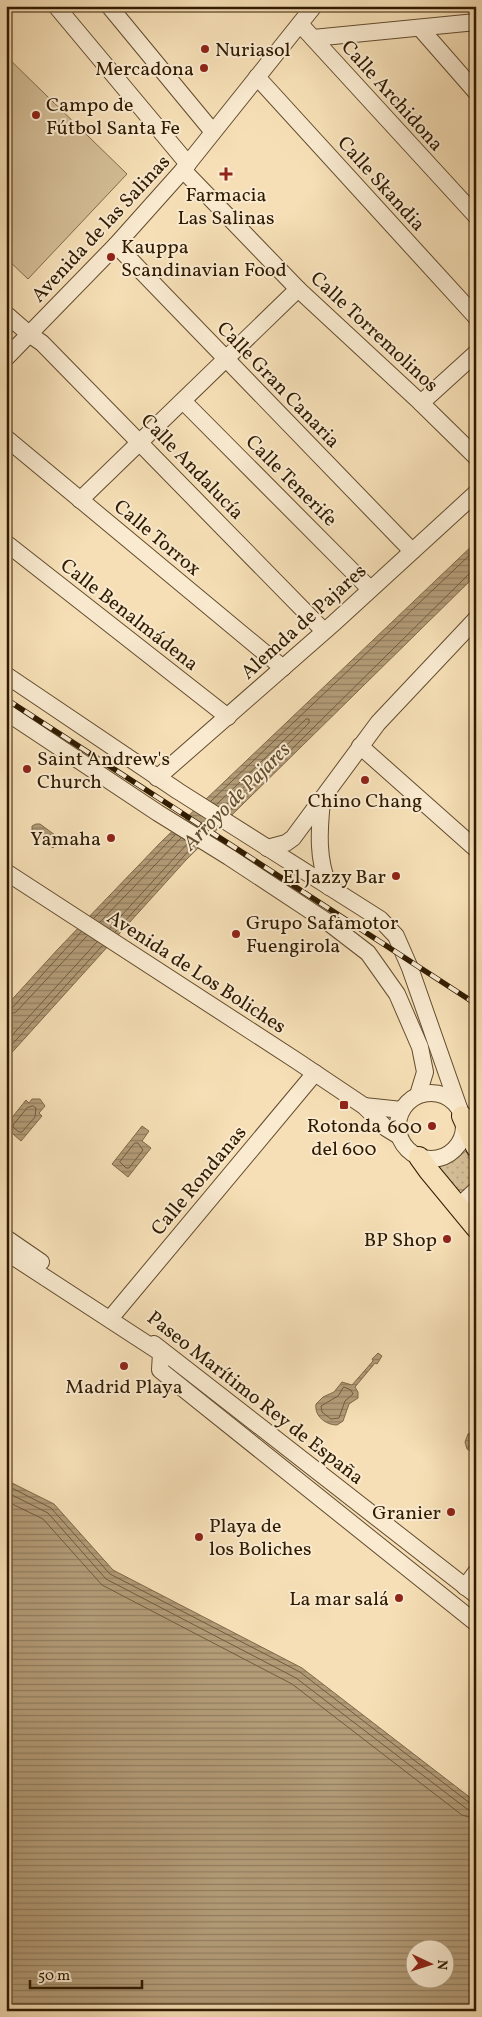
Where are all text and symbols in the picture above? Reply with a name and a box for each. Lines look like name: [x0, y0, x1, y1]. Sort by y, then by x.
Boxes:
street label: Calle Archidona: [334, 35, 449, 158]
place label: Nuriasol: [215, 37, 290, 65]
marker: Nuriasol: [199, 43, 211, 55]
place label: Mercadona: [95, 56, 194, 84]
marker: Mercadona: [198, 62, 210, 74]
place label: Campo de Fútbol Santa Fe: [46, 92, 180, 143]
marker: Campo de Fútbol Santa Fe: [30, 109, 42, 121]
street label: Calle Skandia: [330, 131, 431, 238]
street label: Avenida de las Salinas: [26, 149, 177, 309]
marker: Farmacia Las Salinas: [220, 168, 232, 180]
place label: Farmacia Las Salinas: [177, 182, 275, 233]
place label: Kauppa Scandinavian Food: [121, 234, 287, 285]
marker: Kauppa Scandinavian Food: [105, 251, 117, 263]
street label: Calle Torremolinos: [303, 266, 444, 399]
street label: Calle Gran Canaria: [210, 316, 346, 455]
street label: Calle Andalucía: [134, 408, 250, 527]
street label: Calle Tenerife: [238, 429, 343, 534]
street label: Calle Torrox: [107, 494, 206, 583]
street label: Calle Benalmádena: [54, 553, 204, 679]
street label: Alemda de Pajares: [235, 558, 373, 687]
water label: Arroyo de Pajares: [176, 736, 298, 858]
place label: Saint Andrew's Church: [37, 746, 170, 797]
marker: Saint Andrew's Church: [21, 763, 33, 775]
marker: Chino Chang: [359, 774, 371, 786]
place label: Chino Chang: [308, 788, 422, 816]
place label: Yamaha: [30, 826, 101, 854]
marker: Yamaha: [105, 832, 117, 844]
place label: El Jazzy Bar: [282, 864, 386, 892]
marker: El Jazzy Bar: [390, 870, 402, 882]
street label: Avenida de Los Boliches: [101, 904, 291, 1041]
place label: Grupo Safamotor Fuengirola: [246, 910, 398, 961]
marker: Grupo Safamotor Fuengirola: [230, 928, 242, 940]
marker: Rotonda del 600: [338, 1099, 350, 1111]
place label: Rotonda del 600: [307, 1113, 381, 1164]
place label: 600: [387, 1114, 422, 1142]
street label: Calle Rondanas: [145, 1120, 254, 1242]
marker: 600: [426, 1120, 438, 1132]
place label: BP Shop: [364, 1227, 437, 1255]
marker: BP Shop: [441, 1233, 453, 1245]
street label: Paseo Marítimo Rey de España: [141, 1305, 369, 1492]
marker: Madrid Playa: [118, 1360, 130, 1372]
place label: Madrid Playa: [65, 1374, 183, 1402]
place label: Granier: [372, 1500, 441, 1528]
marker: Granier: [445, 1506, 457, 1518]
place label: Playa de los Boliches: [209, 1513, 311, 1564]
marker: Playa de los Boliches: [193, 1531, 205, 1543]
place label: La mar salá: [289, 1586, 389, 1614]
marker: La mar salá: [393, 1592, 405, 1604]
north arrow: [404, 1940, 454, 1990]
scale bar: [30, 1957, 142, 1989]
text: N: [432, 1959, 451, 1971]
text: 50 m: [38, 1966, 70, 1987]

